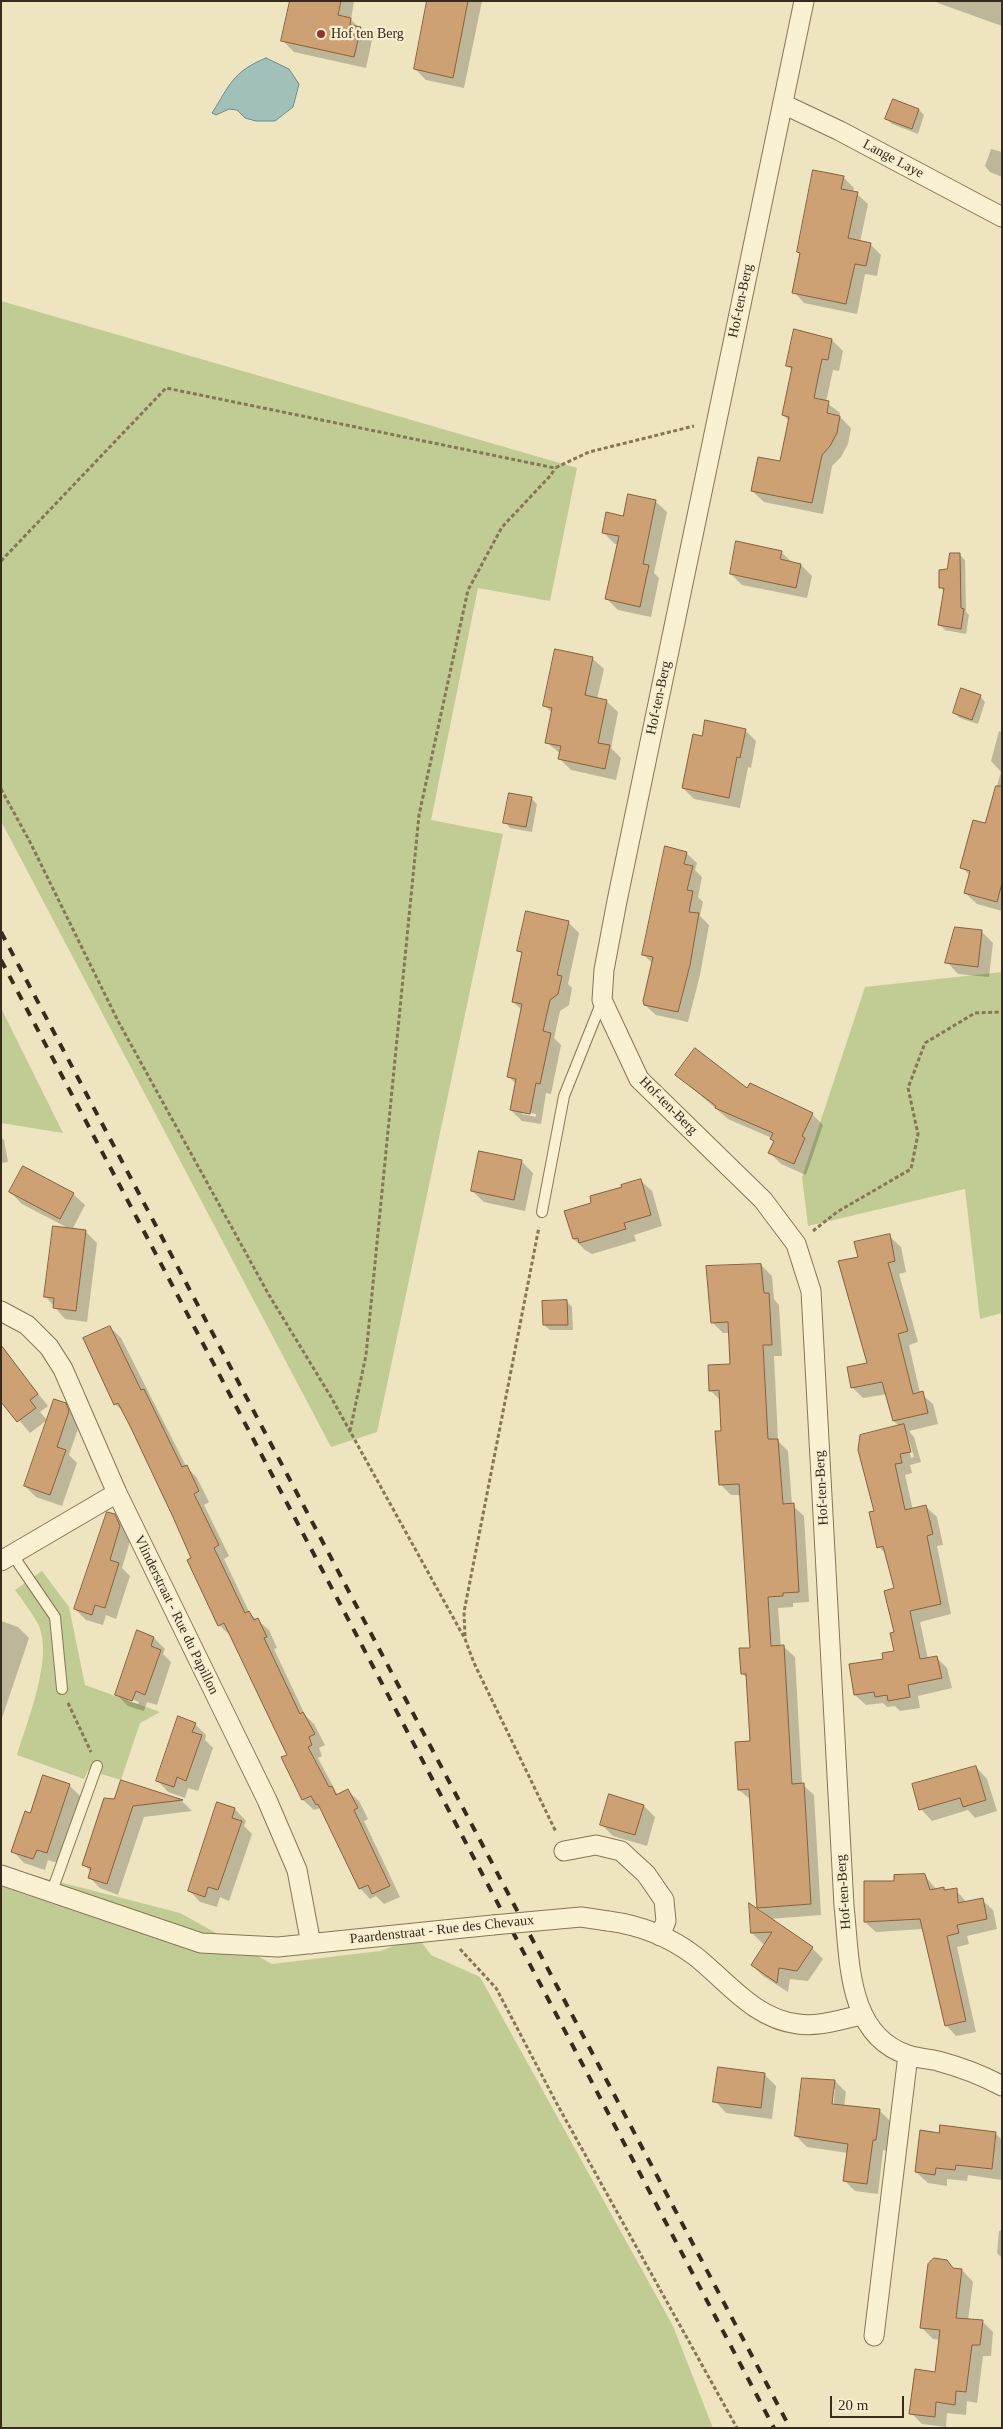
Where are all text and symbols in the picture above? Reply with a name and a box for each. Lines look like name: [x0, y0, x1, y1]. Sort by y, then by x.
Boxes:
place label: Hof ten Berg: [331, 26, 404, 42]
marker: Hof ten Berg: [315, 28, 327, 40]
street label: Lange Laye: [860, 136, 926, 182]
street label: Hof-ten-Berg: [725, 262, 757, 340]
street label: Hof-ten-Berg: [643, 659, 675, 737]
street label: Hof-ten-Berg: [635, 1073, 701, 1139]
street label: Hof-ten-Berg: [812, 1450, 832, 1526]
street label: Vlinderstraat - Rue du Papillon: [130, 1533, 222, 1697]
street label: Hof-ten-Berg: [833, 1854, 855, 1930]
street label: Paardenstraat - Rue des Chevaux: [349, 1912, 535, 1948]
scale bar: [833, 2386, 907, 2418]
text: 20 m: [838, 2397, 868, 2413]

